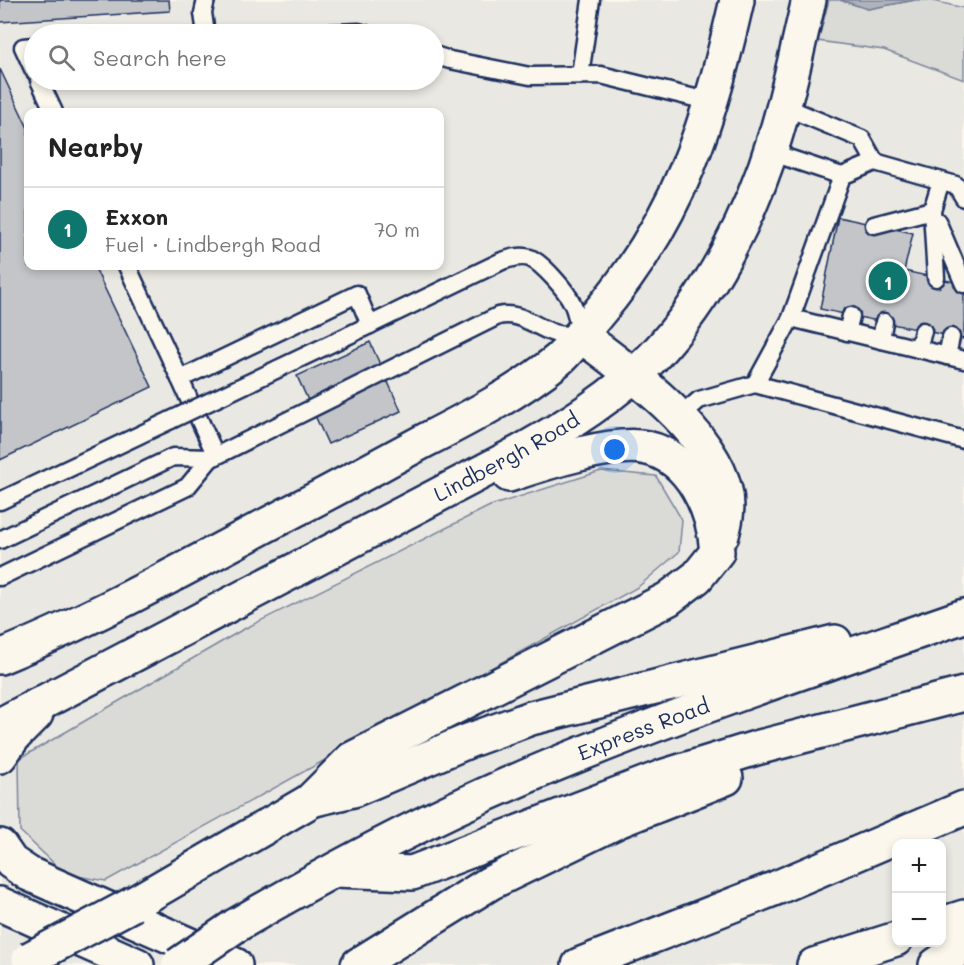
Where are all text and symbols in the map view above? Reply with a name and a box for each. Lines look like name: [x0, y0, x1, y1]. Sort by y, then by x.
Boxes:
search box: [24, 24, 444, 90]
icon: search: [45, 41, 78, 74]
text: Search here: [93, 43, 227, 72]
text: Nearby: [48, 130, 143, 164]
text: Exxon: [105, 202, 168, 231]
text: 1: [63, 216, 72, 242]
text: 70 m: [374, 216, 420, 242]
text: Fuel · Lindbergh Road: [105, 231, 321, 257]
pin: 1: [868, 258, 908, 304]
street label: Lindbergh Road: [428, 405, 584, 507]
your location: [600, 435, 629, 464]
street label: Express Road: [573, 691, 713, 766]
map controls: [892, 839, 946, 947]
button: +: [892, 839, 946, 893]
button: −: [892, 893, 946, 947]

